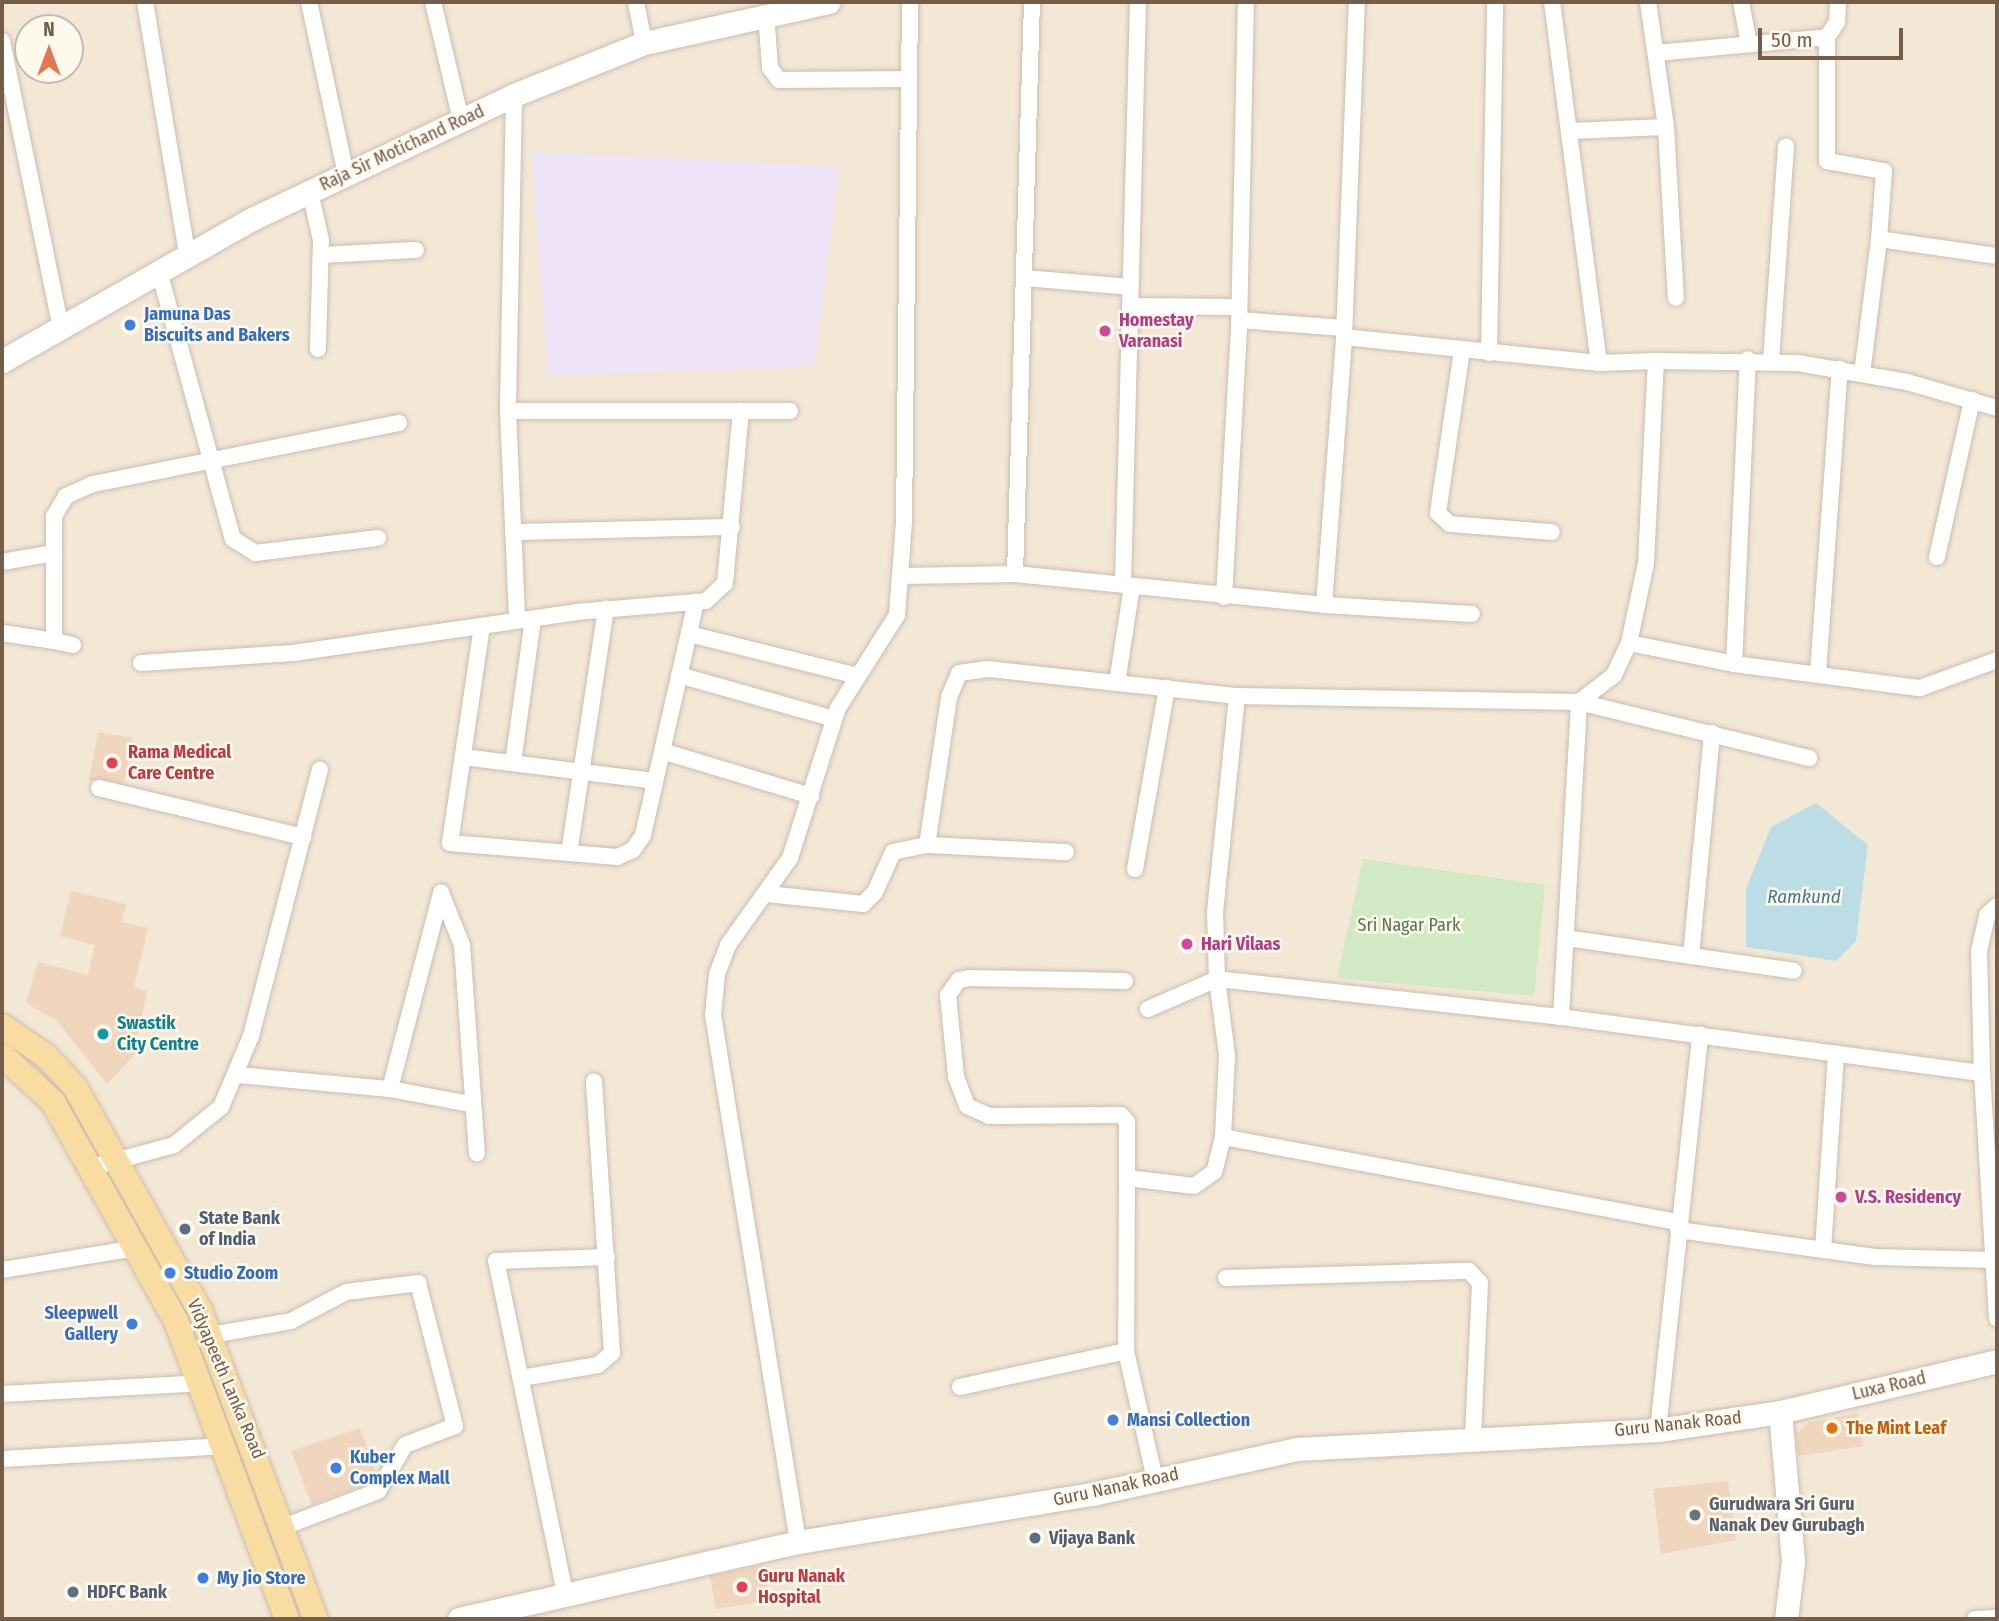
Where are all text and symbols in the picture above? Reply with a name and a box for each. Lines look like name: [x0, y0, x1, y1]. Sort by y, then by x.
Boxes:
north arrow: [14, 14, 84, 84]
scale bar: [1761, 14, 1906, 58]
text: N: [43, 18, 55, 41]
text: 50 m: [1771, 27, 1813, 53]
street label: Raja Sir Motichand Road: [316, 100, 488, 196]
place label: Jamuna Das Biscuits and Bakers: [144, 304, 290, 346]
place label: Homestay Varanasi: [1119, 310, 1194, 352]
marker: Jamuna Das Biscuits and Bakers: [122, 317, 138, 333]
marker: Homestay Varanasi: [1097, 323, 1113, 339]
place label: Rama Medical Care Centre: [128, 742, 231, 784]
marker: Rama Medical Care Centre: [102, 753, 122, 773]
water label: Ramkund: [1767, 886, 1841, 908]
park label: Sri Nagar Park: [1358, 914, 1460, 936]
place label: Hari Vilaas: [1201, 933, 1280, 955]
marker: Hari Vilaas: [1179, 936, 1195, 952]
place label: Swastik City Centre: [117, 1013, 199, 1056]
marker: Swastik City Centre: [95, 1026, 111, 1042]
place label: V.S. Residency: [1855, 1186, 1961, 1208]
marker: V.S. Residency: [1833, 1189, 1849, 1205]
place label: State Bank of India: [199, 1208, 280, 1250]
marker: State Bank of India: [177, 1221, 193, 1237]
place label: Studio Zoom: [184, 1262, 278, 1284]
marker: Studio Zoom: [162, 1265, 178, 1281]
street label: Vidyapeeth Lanka Road: [183, 1296, 269, 1462]
place label: Sleepwell Gallery: [44, 1303, 118, 1346]
marker: Sleepwell Gallery: [124, 1316, 140, 1332]
street label: Luxa Road: [1850, 1367, 1928, 1405]
street label: Guru Nanak Road: [1613, 1407, 1743, 1441]
place label: Mansi Collection: [1127, 1409, 1250, 1431]
marker: Mansi Collection: [1105, 1412, 1121, 1428]
place label: The Mint Leaf: [1846, 1417, 1946, 1439]
marker: The Mint Leaf: [1824, 1420, 1840, 1436]
place label: Kuber Complex Mall: [350, 1447, 450, 1490]
marker: Kuber Complex Mall: [328, 1460, 344, 1476]
street label: Guru Nanak Road: [1051, 1463, 1181, 1511]
place label: Gurudwara Sri Guru Nanak Dev Gurubagh: [1709, 1494, 1865, 1536]
marker: Gurudwara Sri Guru Nanak Dev Gurubagh: [1687, 1507, 1703, 1523]
place label: Vijaya Bank: [1049, 1527, 1135, 1549]
marker: Vijaya Bank: [1027, 1530, 1043, 1546]
place label: Guru Nanak Hospital: [758, 1566, 845, 1608]
place label: My Jio Store: [217, 1567, 306, 1589]
marker: My Jio Store: [195, 1570, 211, 1586]
marker: Guru Nanak Hospital: [732, 1577, 752, 1597]
place label: HDFC Bank: [87, 1581, 167, 1603]
marker: HDFC Bank: [65, 1584, 81, 1600]

